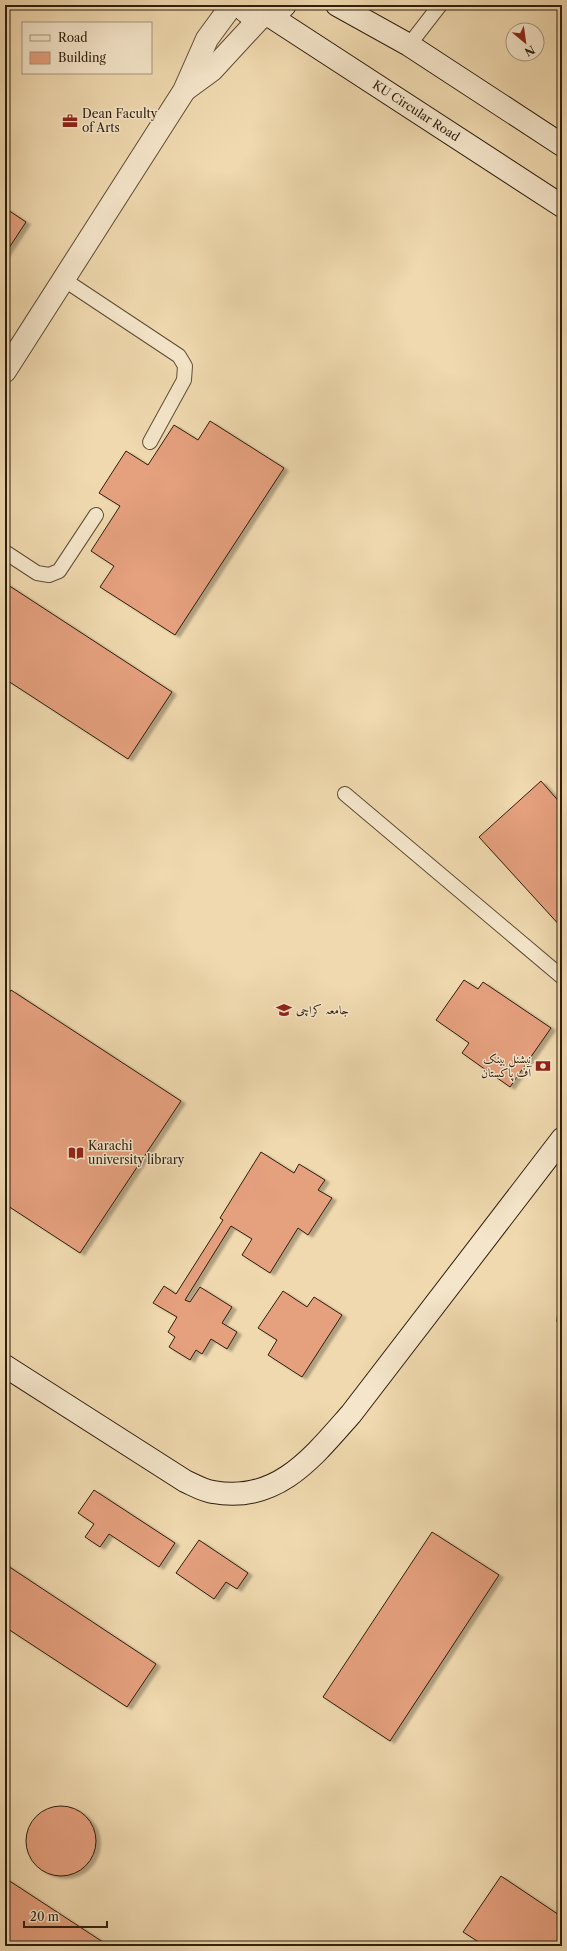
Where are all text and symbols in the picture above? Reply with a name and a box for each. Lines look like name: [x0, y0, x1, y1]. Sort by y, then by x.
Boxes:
legend: [22, 22, 152, 74]
north arrow: [505, 22, 545, 62]
text: Road: [58, 30, 88, 45]
text: N: [522, 42, 537, 59]
text: Building: [58, 50, 106, 65]
street label: KU Circular Road: [370, 77, 463, 145]
place label: Dean Faculty of Arts: [82, 106, 158, 135]
office icon: Dean Faculty of Arts: [61, 112, 79, 130]
school or university icon: جامعہ کراچی: [275, 1001, 293, 1019]
place label: جامعہ کراچی: [296, 1002, 349, 1018]
place label: نیشنل بینک آف پاکستان: [481, 1051, 532, 1082]
bank icon: نیشنل بینک آف پاکستان: [534, 1057, 552, 1075]
place label: Karachi university library: [88, 1138, 185, 1167]
library icon: Karachi university library: [67, 1144, 85, 1162]
scale bar: [24, 1903, 107, 1929]
text: 20 m: [30, 1909, 59, 1924]

